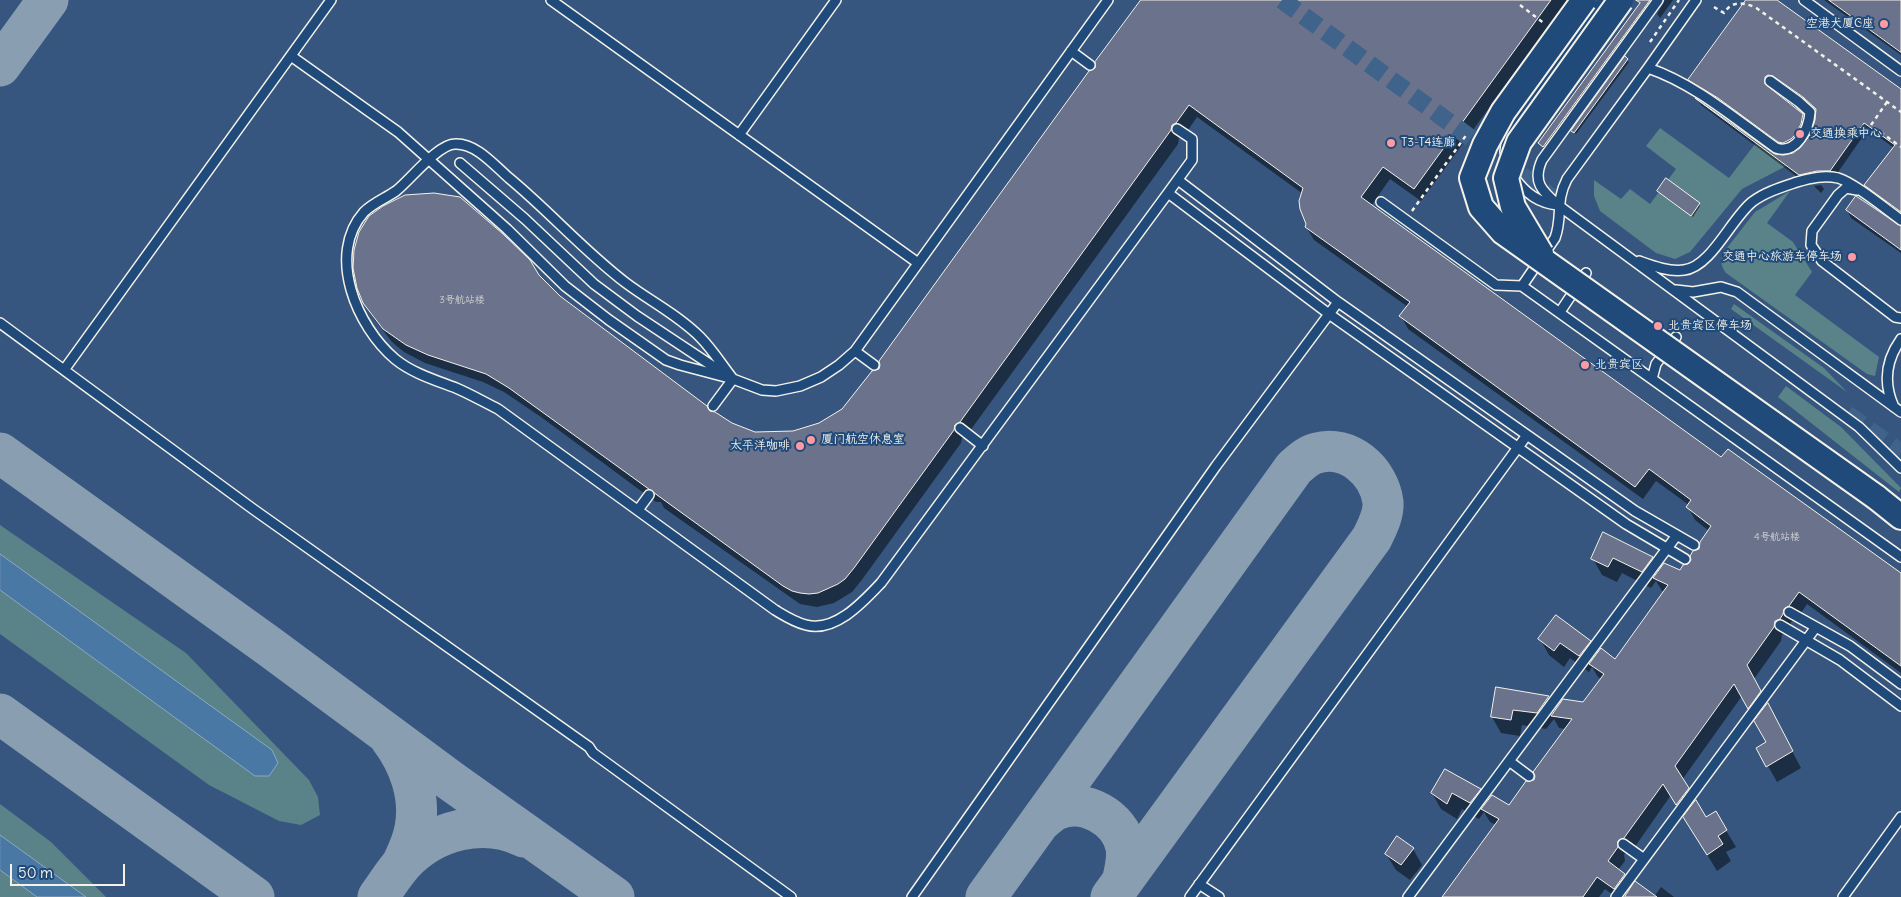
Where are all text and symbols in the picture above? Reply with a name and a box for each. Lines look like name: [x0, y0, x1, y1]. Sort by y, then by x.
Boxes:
place label: 空港大厦C座: [1806, 17, 1874, 31]
marker: 空港大厦C座: [1878, 18, 1890, 30]
place label: 交通换乘中心: [1810, 127, 1882, 141]
marker: 交通换乘中心: [1794, 128, 1806, 140]
place label: T3-T4连廊: [1401, 136, 1455, 150]
marker: T3-T4连廊: [1385, 137, 1397, 149]
place label: 交通中心旅游车停车场: [1722, 250, 1842, 264]
marker: 交通中心旅游车停车场: [1846, 251, 1858, 263]
house number: 3号航站楼: [439, 294, 485, 306]
place label: 北贵宾区停车场: [1668, 319, 1752, 333]
marker: 北贵宾区停车场: [1652, 320, 1664, 332]
place label: 北贵宾区: [1595, 358, 1643, 372]
marker: 北贵宾区: [1579, 359, 1591, 371]
place label: 厦门航空休息室: [821, 433, 905, 447]
marker: 厦门航空休息室: [805, 434, 817, 446]
place label: 太平洋咖啡: [730, 439, 790, 453]
marker: 太平洋咖啡: [794, 440, 806, 452]
house number: 4号航站楼: [1754, 531, 1800, 543]
scale bar: [12, 854, 128, 886]
text: 50 m: [18, 863, 53, 882]

